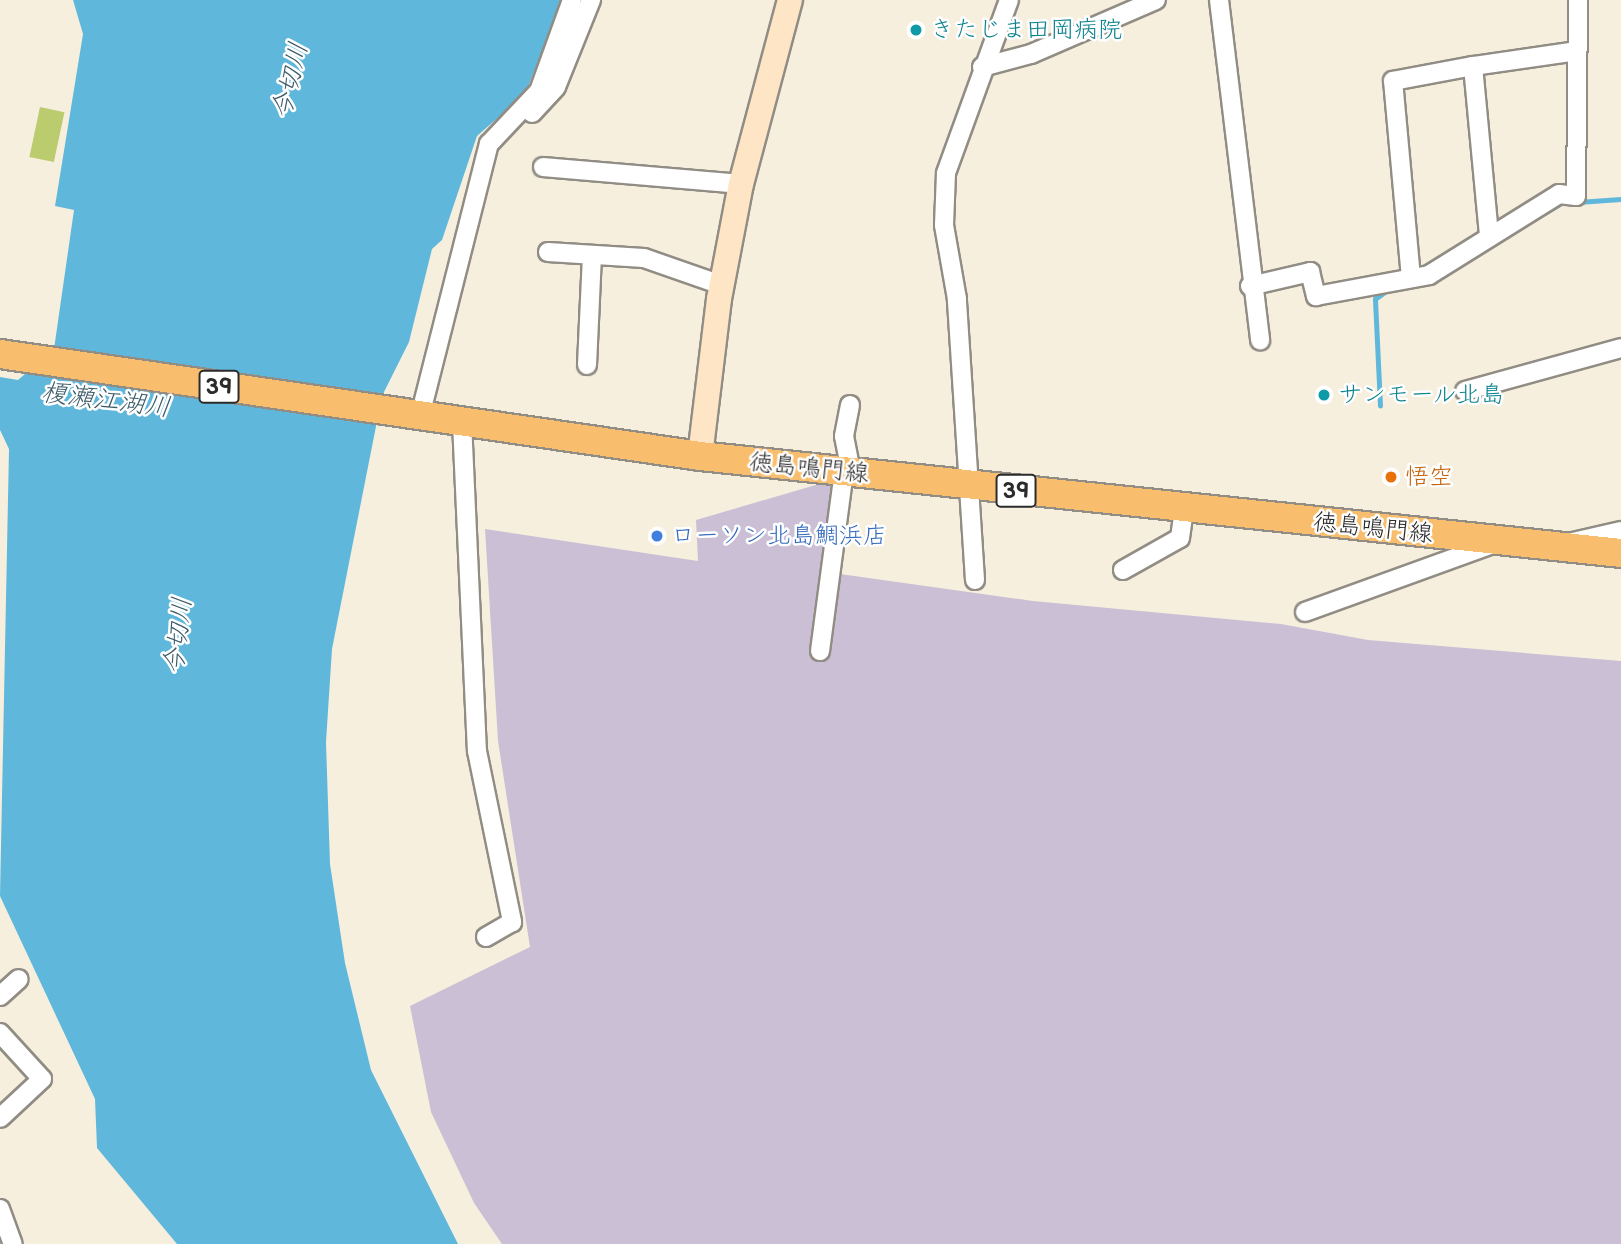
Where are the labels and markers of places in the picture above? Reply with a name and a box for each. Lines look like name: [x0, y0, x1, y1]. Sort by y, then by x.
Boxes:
place label: きたじま田岡病院: [930, 16, 1122, 44]
marker: きたじま田岡病院: [908, 22, 924, 38]
place label: サンモール北島: [1338, 381, 1506, 409]
marker: サンモール北島: [1316, 387, 1332, 403]
place label: 悟空: [1405, 463, 1453, 491]
marker: 悟空: [1383, 469, 1399, 485]
place label: ローソン北島鯛浜店: [671, 522, 887, 550]
marker: ローソン北島鯛浜店: [649, 528, 665, 544]

